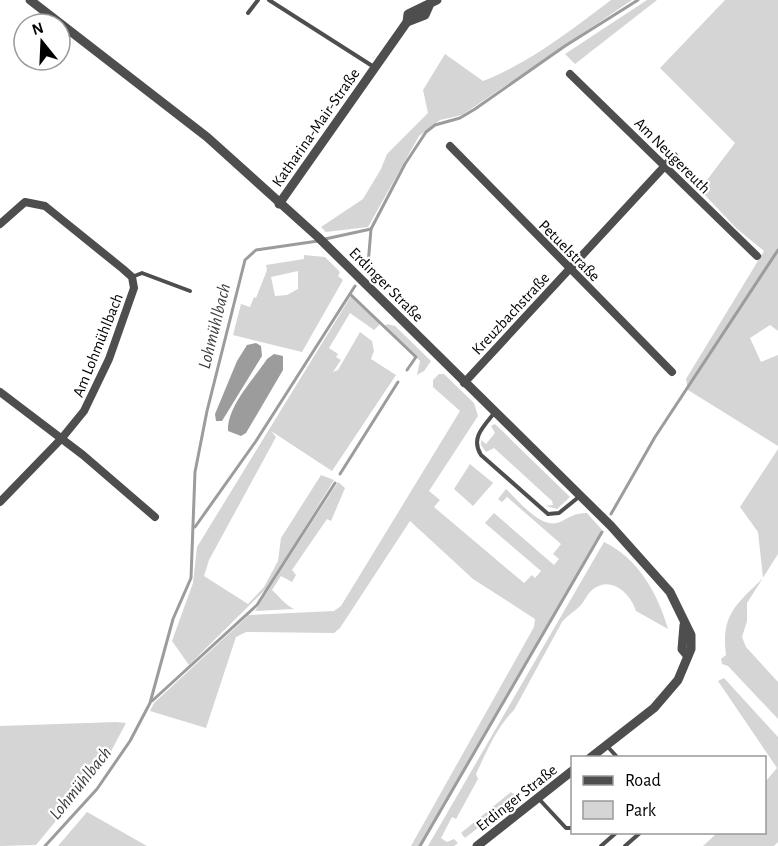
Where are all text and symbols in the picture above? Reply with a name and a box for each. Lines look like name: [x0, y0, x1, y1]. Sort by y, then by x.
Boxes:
north arrow: [12, 12, 72, 72]
text: N: [30, 19, 45, 38]
street label: Katharina-Mair-Straße: [269, 66, 363, 190]
street label: Am Neugereuth: [631, 115, 713, 197]
street label: Petuelstraße: [536, 217, 603, 284]
street label: Erdinger Straße: [346, 245, 426, 325]
street label: Kreuzbachstraße: [469, 270, 553, 358]
water label: Lohmühlbach: [196, 282, 234, 371]
street label: Am Lohmühlbach: [70, 291, 126, 400]
water label: Lohmühlbach: [46, 744, 115, 823]
legend: [571, 756, 766, 834]
street label: Erdinger Straße: [473, 761, 560, 834]
text: Road: [625, 772, 661, 790]
text: Park: [625, 802, 657, 820]

